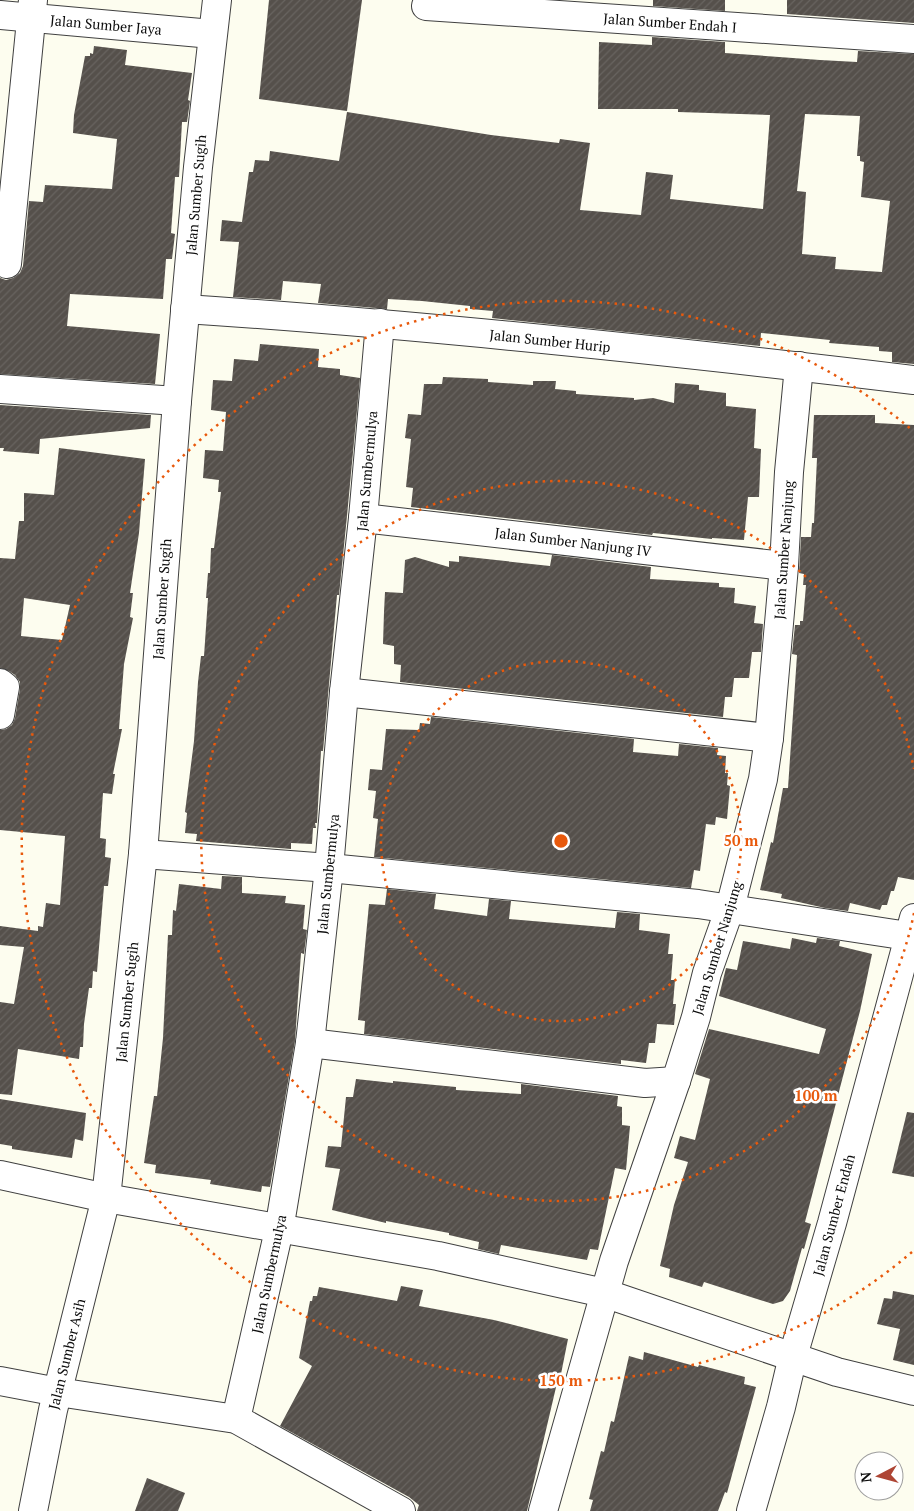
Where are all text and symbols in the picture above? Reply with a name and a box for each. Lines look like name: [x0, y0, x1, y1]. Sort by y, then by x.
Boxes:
street label: Jalan Sumber Endah I: [603, 8, 737, 37]
street label: Jalan Sumber Jaya: [49, 10, 163, 39]
street label: Jalan Sumber Sugih: [181, 134, 210, 256]
street label: Jalan Sumber Hurip: [489, 325, 612, 356]
street label: Jalan Sumbermulya: [352, 410, 381, 532]
street label: Jalan Sumber Nanjung: [769, 479, 798, 620]
street label: Jalan Sumber Nanjung IV: [494, 522, 653, 561]
street label: Jalan Sumber Sugih: [148, 538, 175, 660]
street label: Jalan Sumbermulya: [312, 813, 343, 935]
text: 50 m: [724, 830, 759, 850]
centre of rings: [552, 832, 570, 850]
street label: Jalan Sumber Nanjung: [687, 878, 746, 1017]
street label: Jalan Sumber Sugih: [111, 941, 142, 1063]
text: 100 m: [794, 1085, 838, 1105]
street label: Jalan Sumber Endah: [808, 1152, 859, 1278]
street label: Jalan Sumbermulya: [247, 1213, 290, 1335]
street label: Jalan Sumber Asih: [44, 1296, 89, 1411]
text: 150 m: [539, 1370, 583, 1390]
north arrow: [854, 1451, 904, 1501]
text: N: [856, 1471, 876, 1484]

